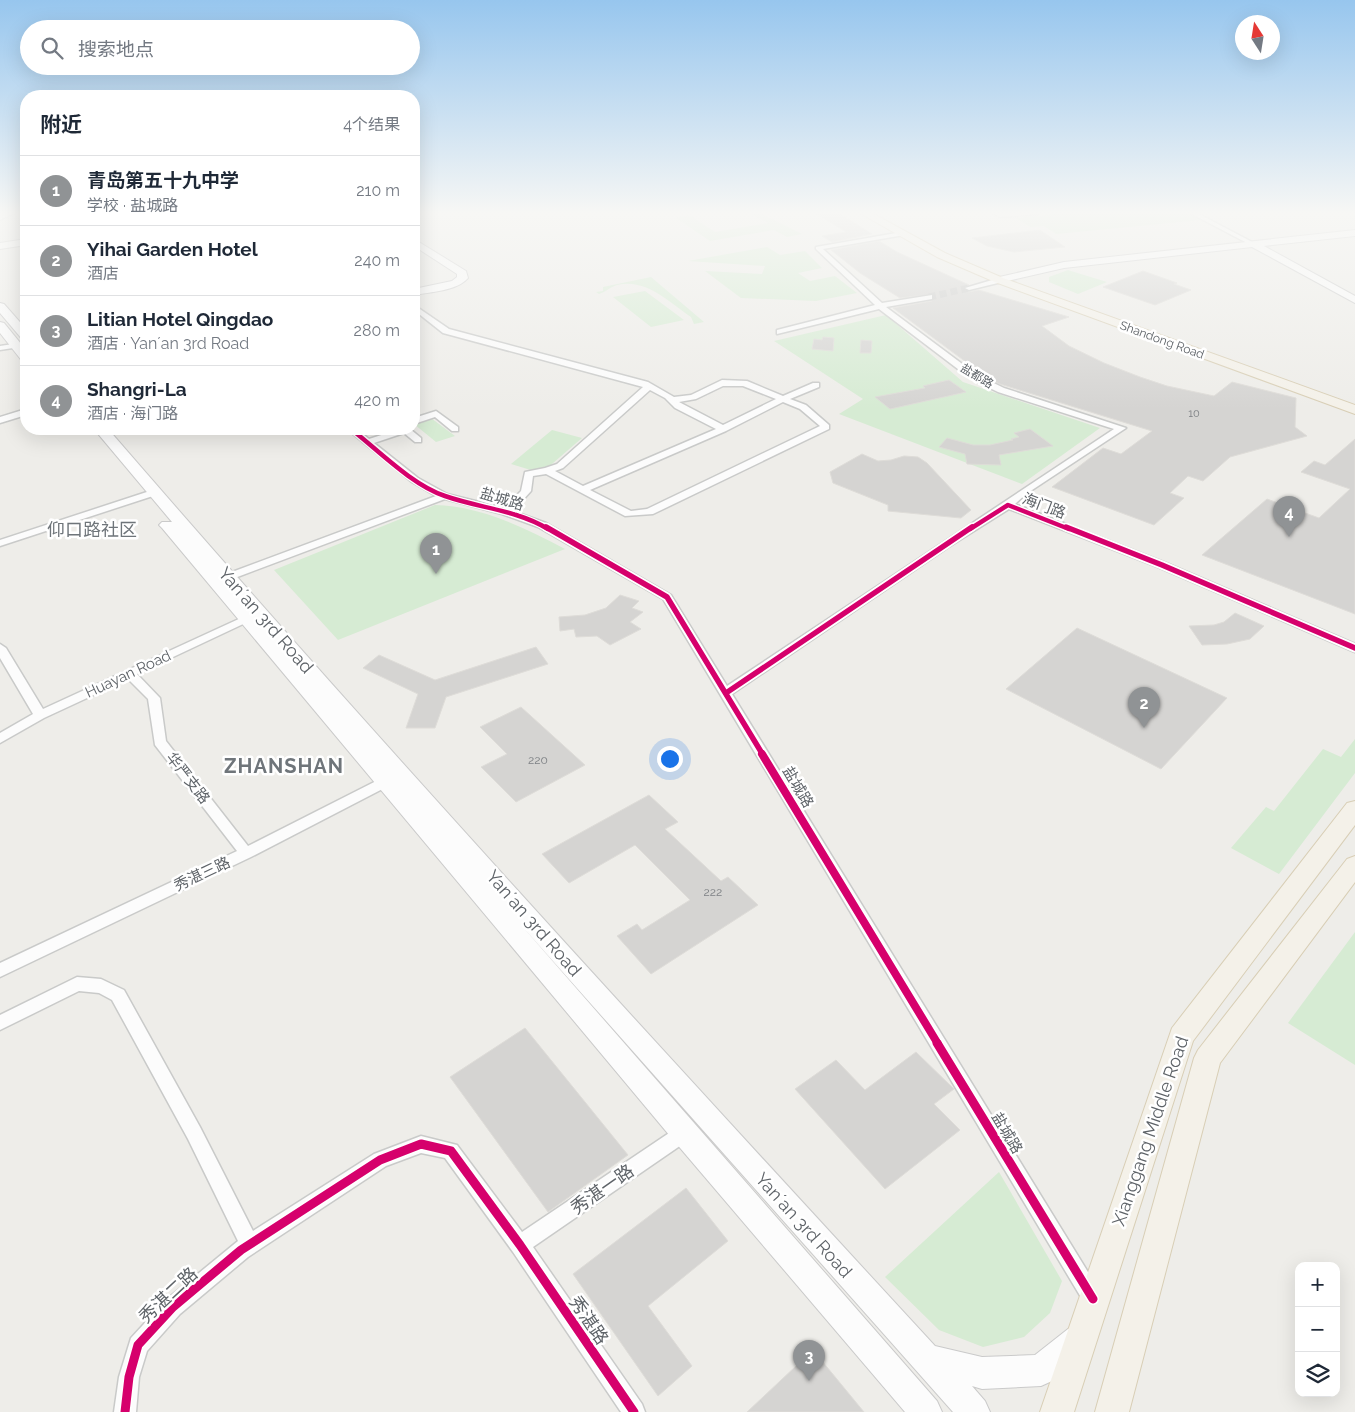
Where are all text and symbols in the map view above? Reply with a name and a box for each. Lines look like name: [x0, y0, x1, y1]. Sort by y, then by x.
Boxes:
north arrow: [1235, 15, 1280, 60]
search box: [20, 20, 420, 75]
icon: search: [38, 34, 66, 62]
text: 搜索地点: [78, 38, 154, 60]
text: 附近: [40, 112, 82, 137]
text: 4个结果: [343, 115, 400, 134]
text: 青岛第五十九中学: [87, 169, 239, 191]
text: 1: [52, 181, 60, 200]
text: 210 m: [356, 181, 400, 200]
text: 学校 · 盐城路: [87, 196, 178, 215]
text: Yihai Garden Hotel: [87, 238, 258, 260]
text: 2: [51, 251, 61, 270]
text: 240 m: [354, 251, 400, 270]
text: 酒店: [87, 264, 119, 283]
text: Litian Hotel Qingdao: [87, 308, 273, 330]
street label: Shandong Road: [1118, 318, 1206, 362]
text: 3: [52, 321, 60, 340]
text: 280 m: [354, 321, 400, 340]
text: 酒店 · Yan´an 3rd Road: [87, 334, 249, 353]
street label: 盐都路: [958, 361, 996, 391]
text: Shangri-La: [87, 378, 187, 400]
text: 4: [51, 391, 61, 410]
text: 420 m: [354, 391, 400, 410]
text: 酒店 · 海门路: [87, 404, 178, 423]
house number: 10: [1188, 407, 1200, 420]
street label: 盐城路: [478, 484, 526, 514]
street label: 海门路: [1020, 490, 1068, 522]
pin: 4: [1273, 496, 1305, 537]
district label: 仰口路社区: [47, 519, 137, 540]
pin: 1: [420, 533, 452, 574]
street label: Yan´an 3rd Road: [214, 563, 318, 677]
street label: Huayan Road: [82, 646, 174, 702]
pin: 2: [1128, 687, 1160, 728]
your location: [657, 746, 683, 772]
street label: 华严支路: [162, 749, 214, 807]
house number: 220: [528, 753, 548, 767]
district label: ZHANSHAN: [224, 754, 344, 778]
street label: 盐城路: [779, 763, 817, 811]
street label: 秀湛三路: [171, 853, 233, 895]
street label: Yan´an 3rd Road: [482, 866, 586, 980]
house number: 222: [704, 885, 722, 899]
street label: Xianggang Middle Road: [1108, 1033, 1192, 1229]
street label: 盐城路: [988, 1109, 1026, 1157]
street label: 秀湛一路: [566, 1160, 638, 1218]
street label: Yan´an 3rd Road: [751, 1168, 857, 1282]
map controls: [1295, 1262, 1340, 1397]
button: +: [1295, 1262, 1340, 1307]
street label: 秀湛二路: [135, 1263, 201, 1327]
street label: 秀湛路: [565, 1292, 613, 1348]
button: −: [1295, 1307, 1340, 1352]
pin: 3: [793, 1340, 825, 1381]
button: layers: [1295, 1352, 1340, 1397]

